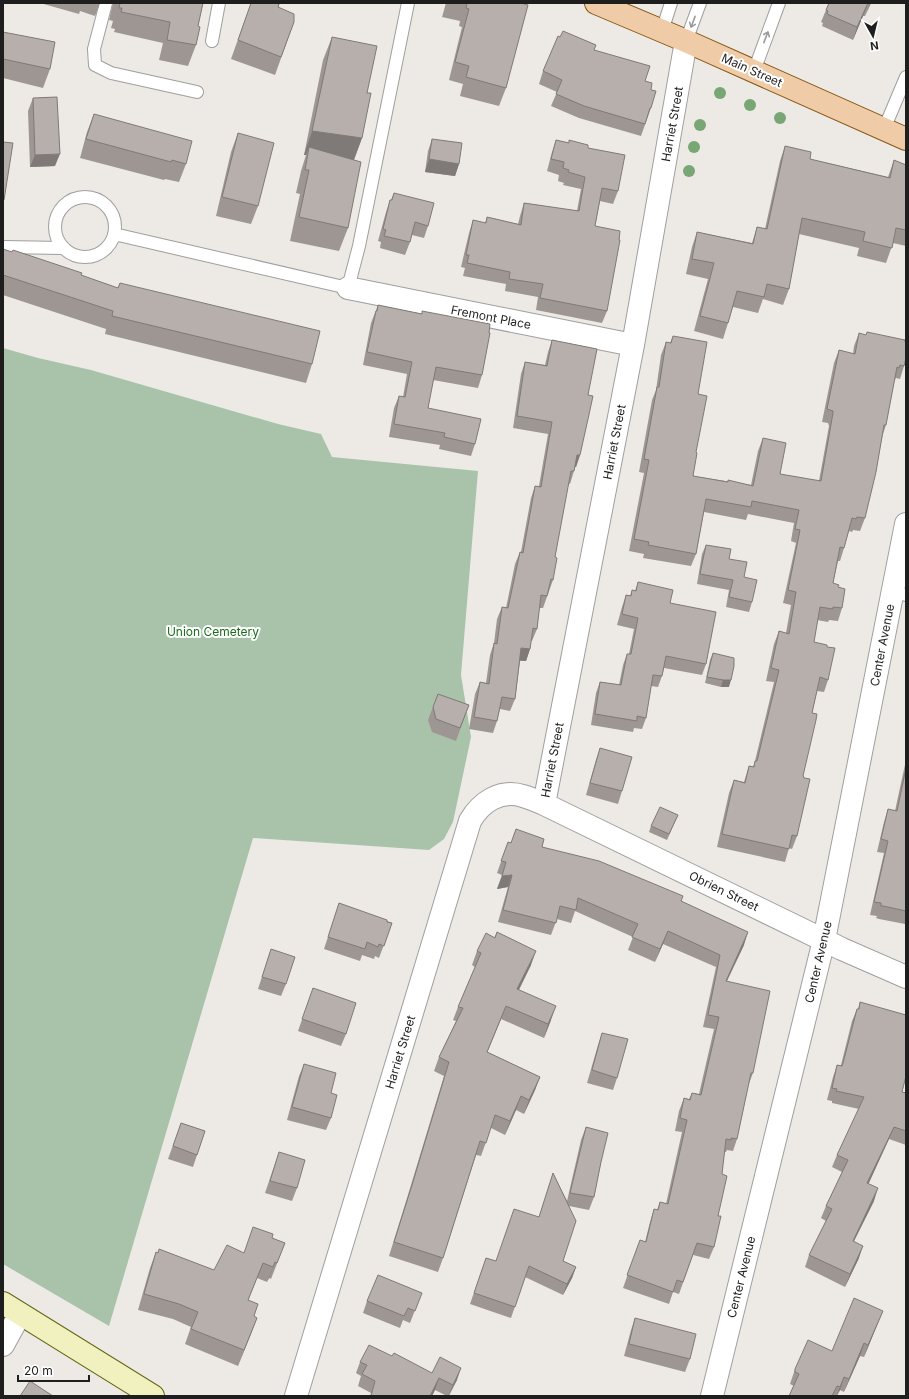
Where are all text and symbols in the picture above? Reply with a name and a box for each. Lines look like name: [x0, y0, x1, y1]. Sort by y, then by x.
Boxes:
one-way arrow: [688, 16, 696, 28]
north arrow: [853, 16, 893, 56]
one-way arrow: [763, 31, 771, 43]
text: N: [869, 38, 880, 53]
street label: Main Street: [719, 50, 785, 90]
street label: Harriet Street: [658, 85, 686, 163]
street label: Fremont Place: [450, 302, 532, 332]
street label: Harriet Street: [599, 403, 629, 481]
street label: Center Avenue: [867, 602, 897, 688]
park label: Union Cemetery: [167, 624, 259, 639]
street label: Harriet Street: [537, 721, 567, 799]
street label: Obrien Street: [687, 868, 761, 914]
street label: Center Avenue: [801, 920, 835, 1004]
street label: Harriet Street: [382, 1013, 418, 1091]
street label: Center Avenue: [724, 1235, 758, 1319]
scale bar: [18, 1357, 89, 1383]
text: 20 m: [24, 1363, 53, 1378]

